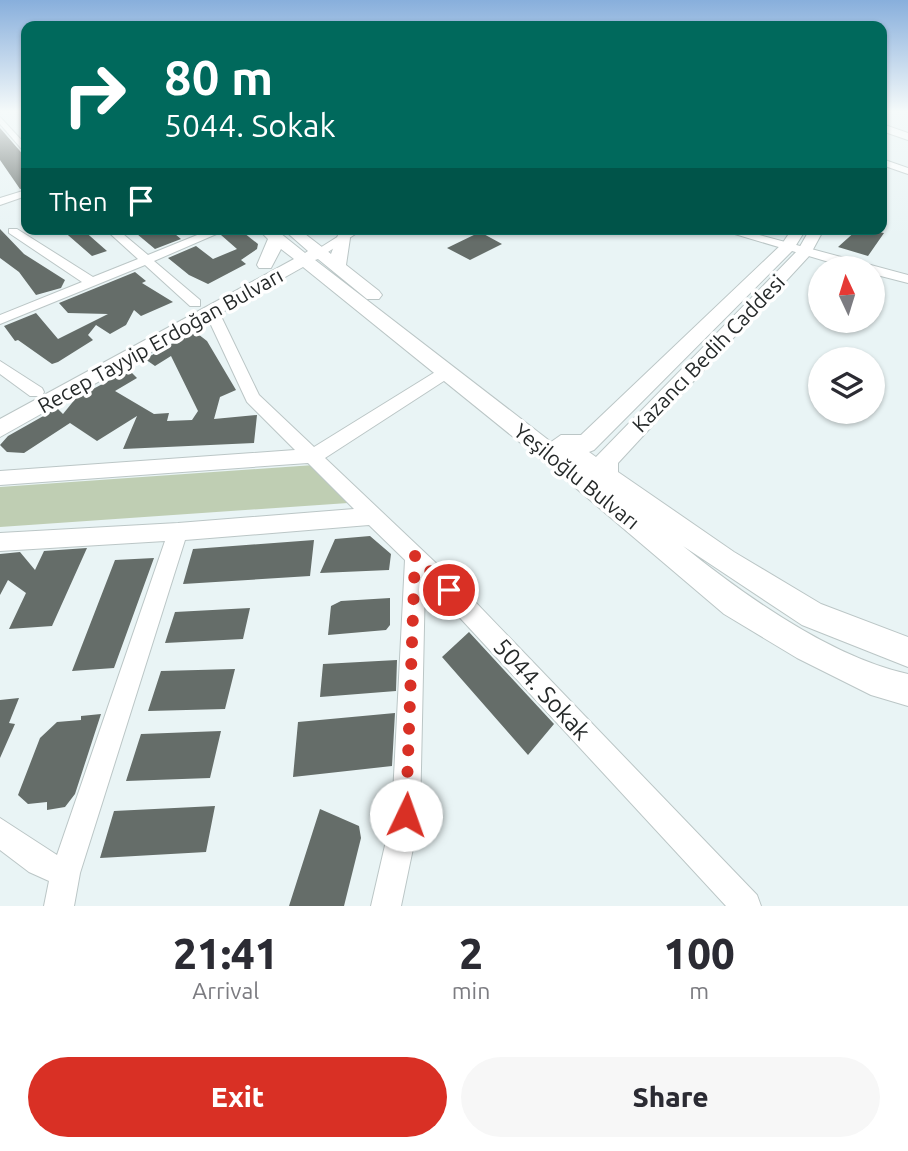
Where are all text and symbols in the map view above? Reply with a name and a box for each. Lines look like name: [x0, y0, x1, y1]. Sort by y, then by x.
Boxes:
icon: right: [49, 49, 140, 140]
text: 80 m: [164, 49, 273, 104]
text: 5044. Sokak: [164, 107, 336, 143]
icon: arrive: [122, 182, 160, 220]
text: Then: [49, 187, 108, 216]
north arrow: [808, 256, 886, 332]
map controls: [808, 256, 885, 424]
street label: Recep Tayyip Erdoğan Bulvarı: [33, 263, 287, 417]
street label: Kazancı Bedih Caddesi: [627, 270, 789, 436]
button: layers: [808, 347, 885, 424]
street label: Yeşiloğlu Bulvarı: [510, 418, 644, 534]
pin: [419, 560, 479, 620]
icon: arrive: [430, 571, 468, 609]
street label: 5044. Sokak: [488, 633, 596, 745]
position arrow: [369, 778, 443, 852]
text: 21:41: [173, 930, 278, 977]
text: 2: [459, 930, 483, 977]
text: 100: [664, 930, 735, 977]
text: Arrival: [192, 978, 259, 1003]
text: min: [452, 978, 490, 1003]
text: m: [689, 978, 709, 1003]
button: Exit: [28, 1057, 447, 1137]
button: Share: [461, 1057, 880, 1137]

